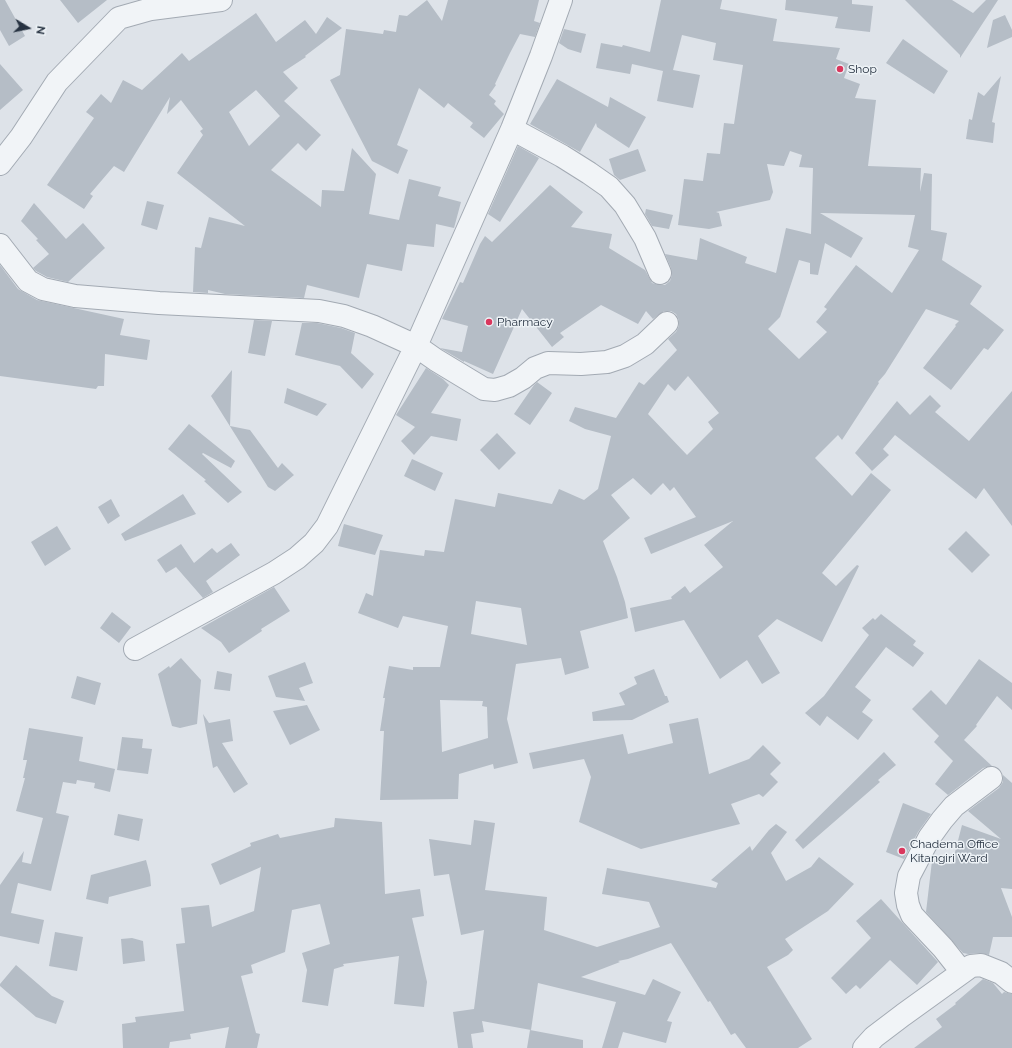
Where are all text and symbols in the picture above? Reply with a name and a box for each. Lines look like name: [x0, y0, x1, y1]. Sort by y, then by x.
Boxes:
north arrow: [8, 8, 48, 48]
text: N: [33, 25, 47, 35]
place label: Shop: [848, 62, 877, 76]
marker: Shop: [835, 64, 845, 74]
place label: Pharmacy: [497, 315, 553, 329]
marker: Pharmacy: [484, 317, 494, 327]
place label: Chadema Office Kitangiri Ward: [910, 837, 998, 865]
marker: Chadema Office Kitangiri Ward: [897, 846, 907, 856]

